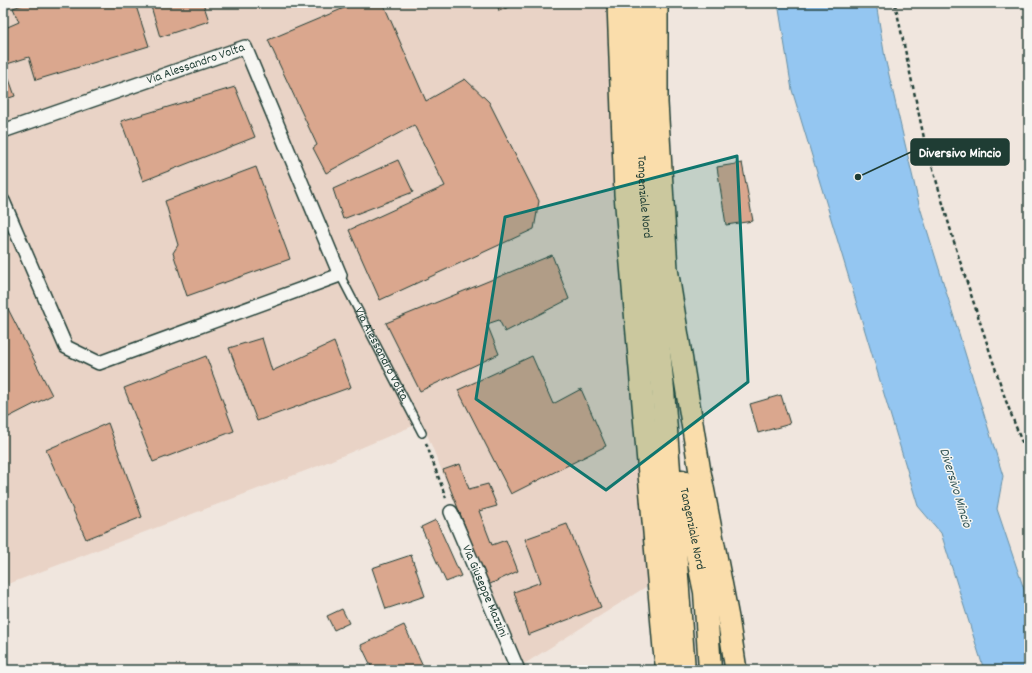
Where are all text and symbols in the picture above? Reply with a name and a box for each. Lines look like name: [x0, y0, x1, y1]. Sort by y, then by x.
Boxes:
street label: Via Alessandro Volta: [144, 38, 248, 90]
callout: Diversivo Mincio: [911, 139, 1009, 165]
text: Diversivo Mincio: [919, 144, 1001, 164]
street label: Tangenziale Nord: [632, 155, 657, 239]
street label: Via Alessandro Volta: [349, 304, 413, 405]
water label: Diversivo Mincio: [933, 446, 977, 531]
street label: Tangenziale Nord: [674, 486, 710, 572]
street label: Via Giuseppe Mazzini: [457, 542, 513, 641]

